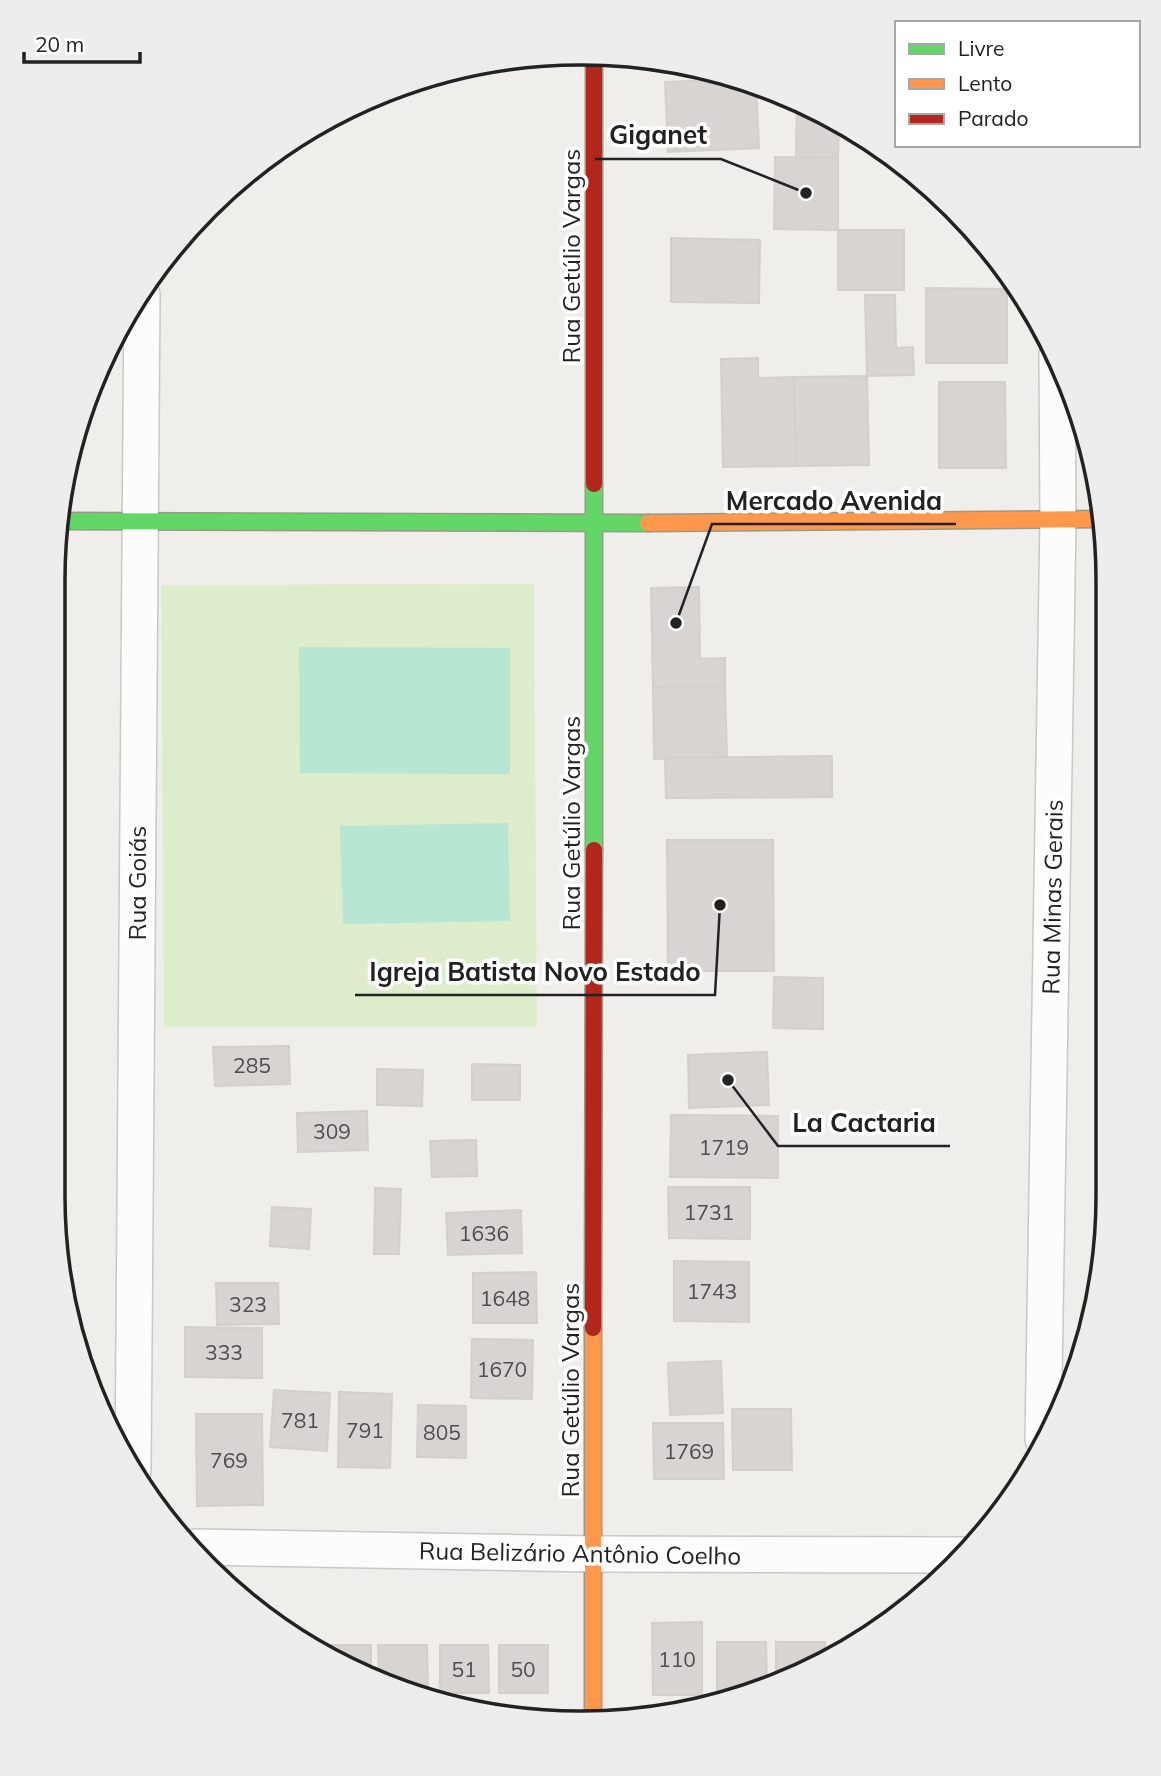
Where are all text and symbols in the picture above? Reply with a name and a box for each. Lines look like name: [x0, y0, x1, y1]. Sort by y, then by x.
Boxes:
scale bar: [24, 21, 140, 65]
legend: [895, 21, 1140, 147]
text: 20 m: [35, 31, 84, 57]
text: Livre: [958, 35, 1005, 61]
text: Lento: [958, 70, 1012, 96]
text: Parado: [958, 105, 1028, 131]
callout: Giganet: [595, 112, 721, 159]
text: Giganet: [609, 118, 707, 151]
street label: Rua Getúlio Vargas: [556, 149, 586, 363]
callout: Mercado Avenida: [712, 477, 956, 524]
text: Mercado Avenida: [726, 484, 942, 517]
street label: Rua Getúlio Vargas: [556, 716, 586, 930]
street label: Rua Minas Gerais: [1035, 799, 1069, 995]
street label: Rua Goiás: [122, 826, 152, 940]
callout: Igreja Batista Novo Estado: [355, 948, 715, 995]
text: Igreja Batista Novo Estado: [369, 955, 701, 988]
house number: 285: [233, 1052, 271, 1078]
callout: La Cactaria: [778, 1099, 950, 1146]
text: La Cactaria: [792, 1106, 936, 1139]
house number: 309: [313, 1118, 351, 1144]
house number: 1719: [699, 1134, 749, 1160]
house number: 1731: [684, 1199, 734, 1225]
house number: 1636: [459, 1220, 509, 1246]
house number: 1743: [687, 1278, 737, 1304]
street label: Rua Getúlio Vargas: [555, 1283, 585, 1497]
house number: 1648: [480, 1285, 530, 1311]
house number: 323: [229, 1291, 267, 1317]
house number: 333: [205, 1339, 243, 1365]
house number: 1670: [477, 1356, 527, 1382]
house number: 781: [281, 1407, 319, 1433]
house number: 791: [346, 1417, 384, 1443]
house number: 805: [423, 1419, 461, 1445]
house number: 1769: [664, 1438, 714, 1464]
house number: 769: [210, 1447, 248, 1473]
street label: Rua Belizário Antônio Coelho: [419, 1535, 741, 1571]
house number: 110: [658, 1646, 696, 1672]
house number: 51: [451, 1656, 477, 1682]
house number: 50: [510, 1656, 536, 1682]

